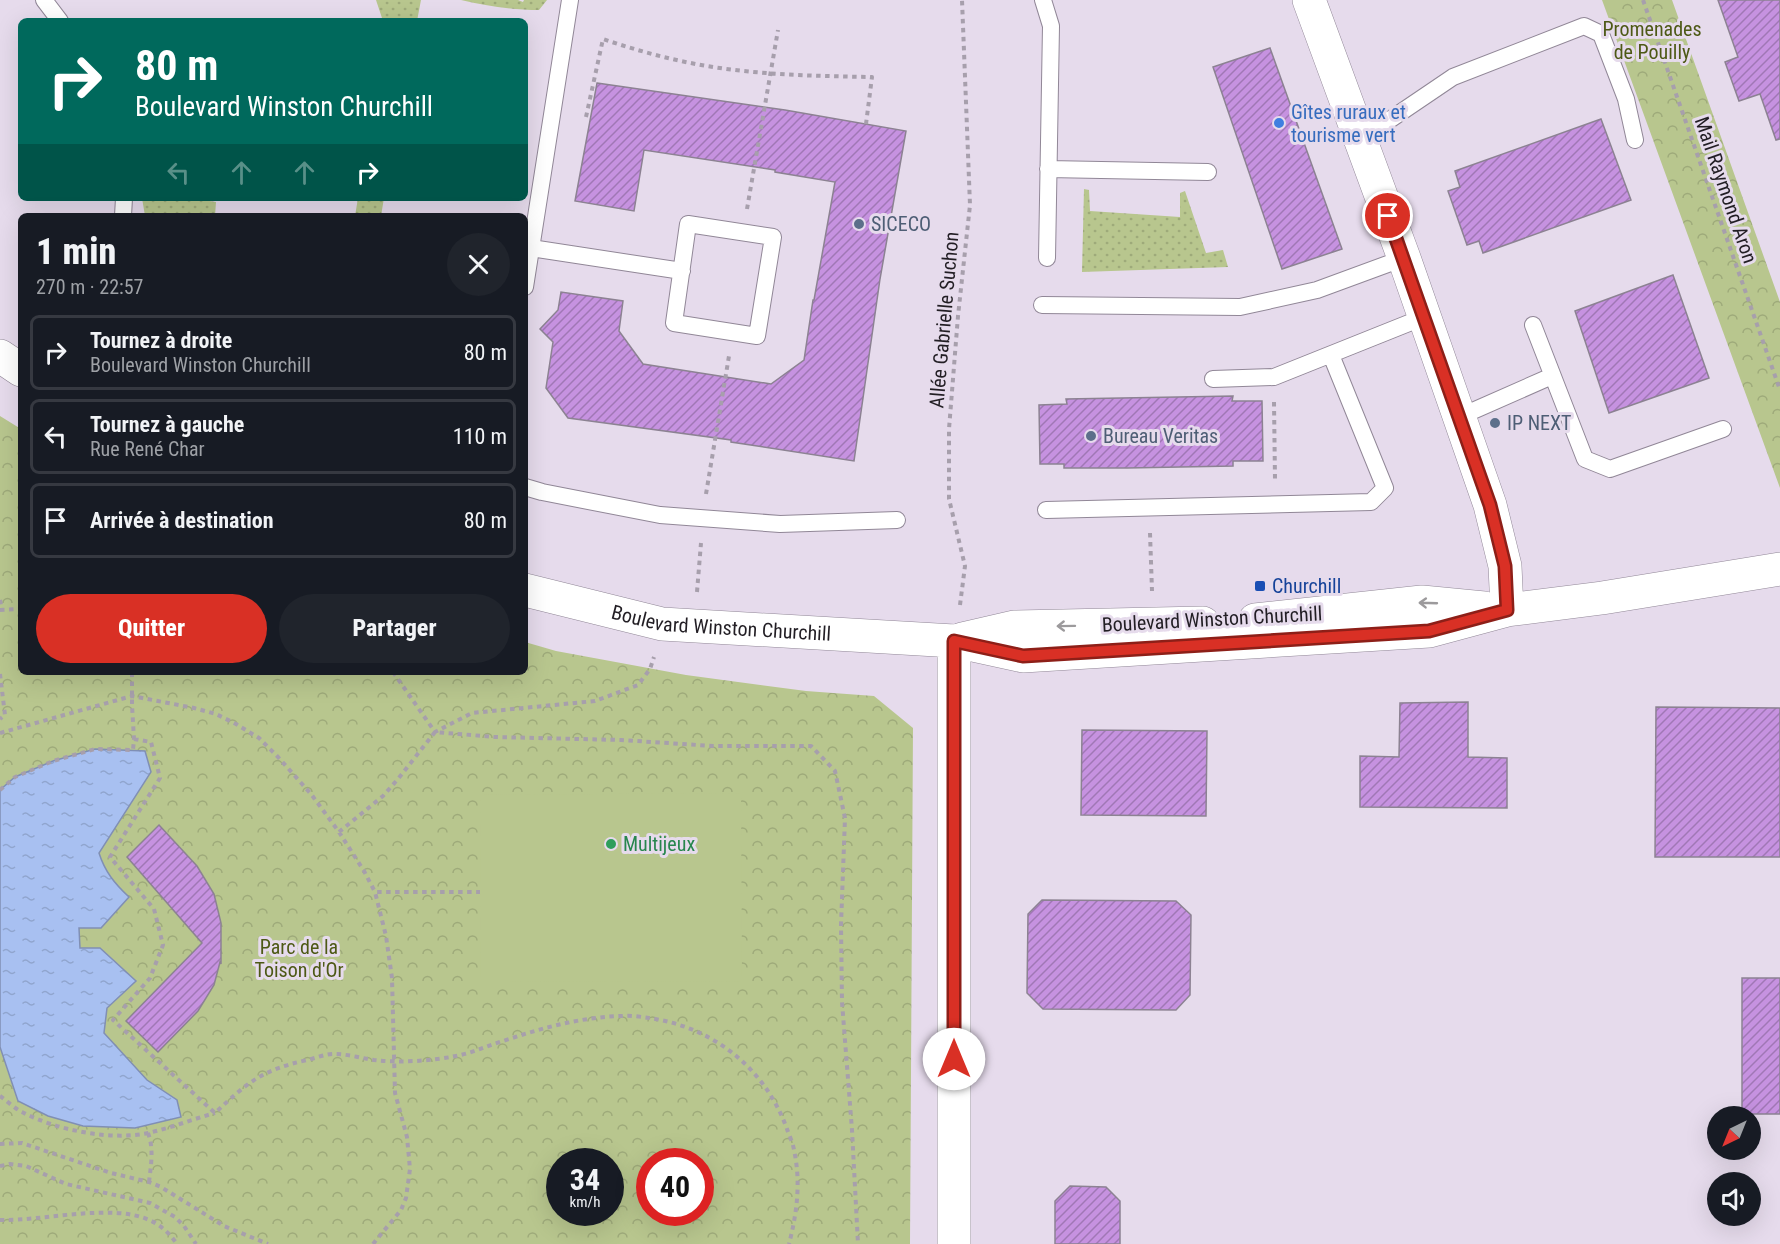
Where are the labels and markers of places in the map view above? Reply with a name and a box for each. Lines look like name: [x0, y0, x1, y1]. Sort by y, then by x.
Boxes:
place label: Gîtes ruraux et tourisme vert: [1291, 100, 1406, 147]
marker: Gîtes ruraux et tourisme vert: [1272, 116, 1286, 130]
pin: [1362, 190, 1413, 241]
place label: SICECO: [871, 212, 931, 236]
marker: SICECO: [852, 217, 866, 231]
place label: IP NEXT: [1507, 411, 1571, 435]
marker: IP NEXT: [1488, 416, 1502, 430]
place label: Bureau Veritas: [1103, 424, 1218, 448]
marker: Bureau Veritas: [1084, 429, 1098, 443]
place label: Churchill: [1272, 574, 1341, 598]
marker: Churchill: [1253, 579, 1267, 593]
place label: Multijeux: [623, 832, 695, 856]
marker: Multijeux: [604, 837, 618, 851]

